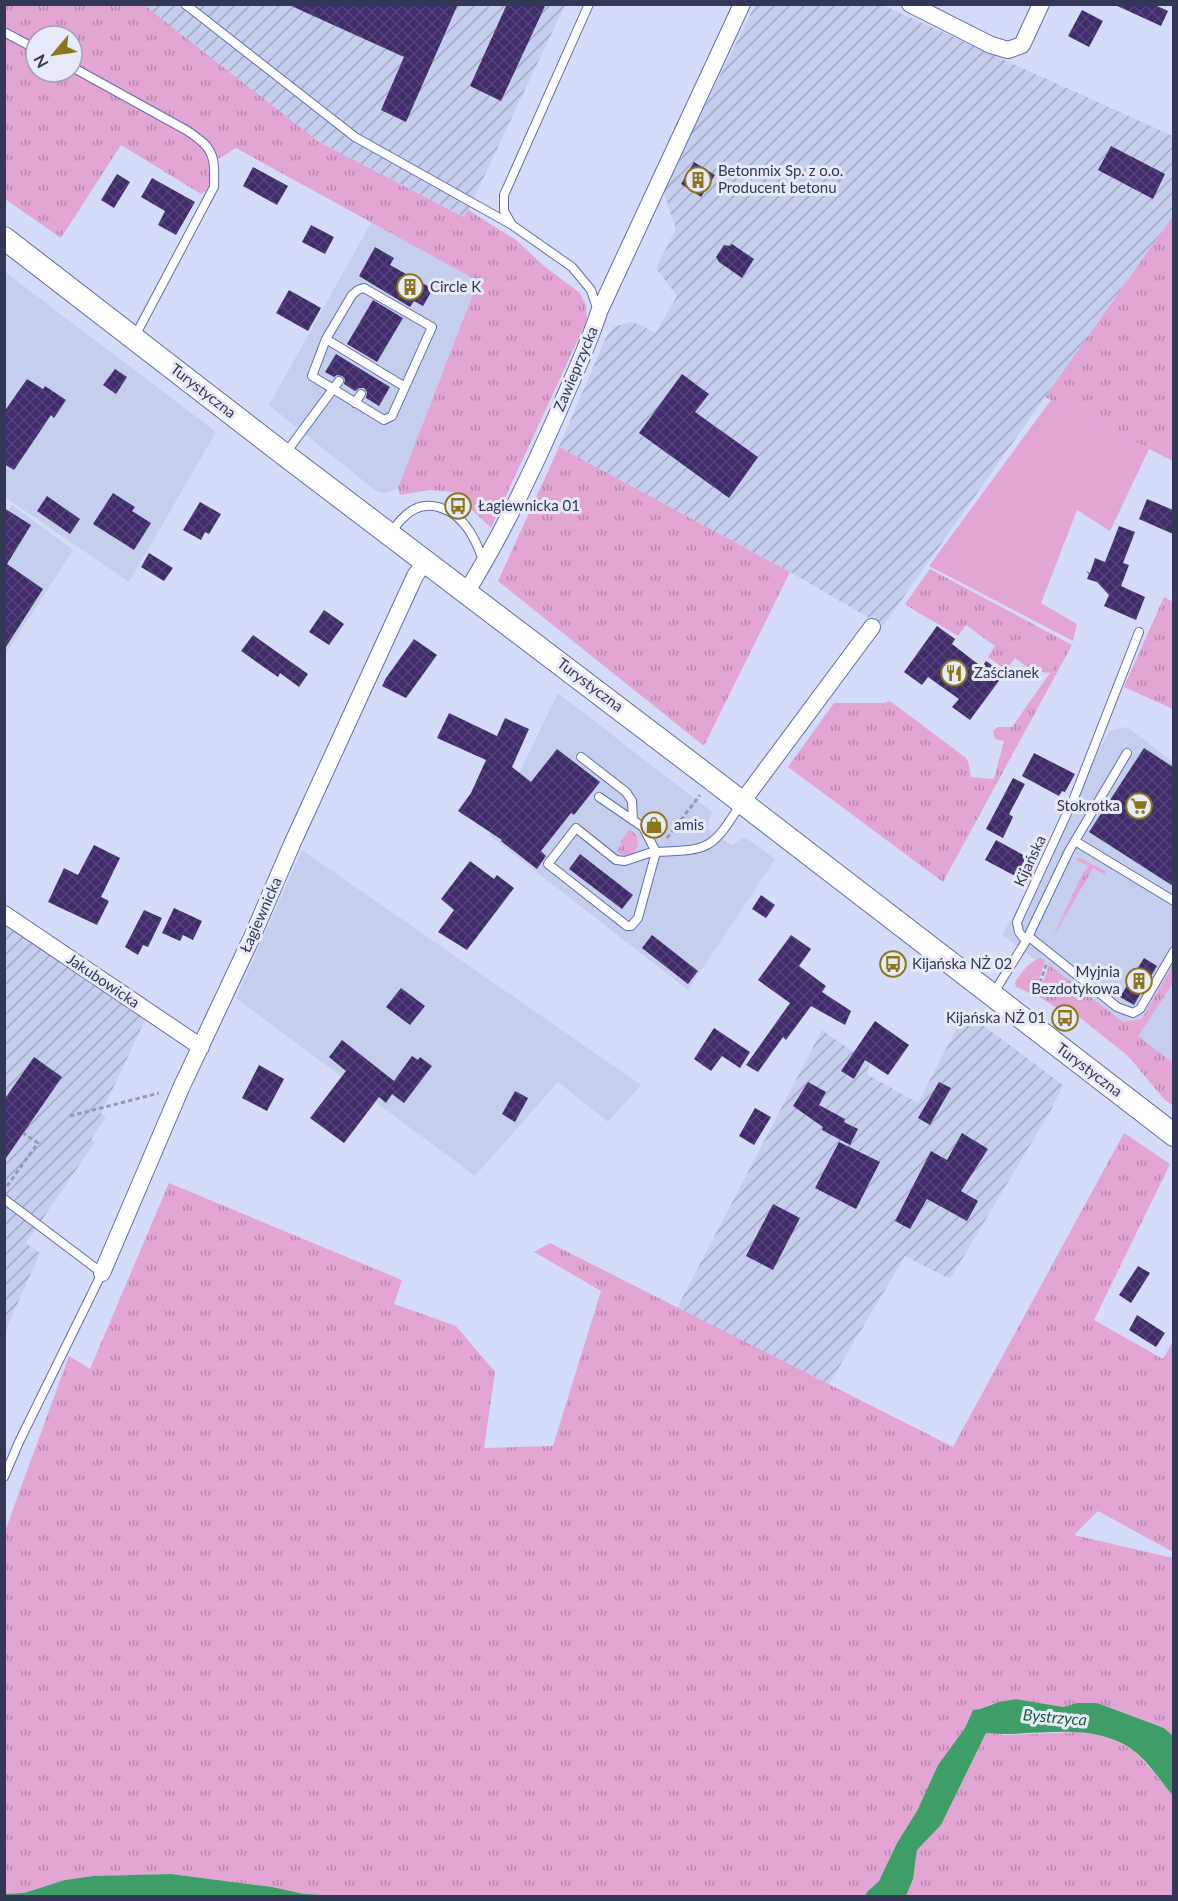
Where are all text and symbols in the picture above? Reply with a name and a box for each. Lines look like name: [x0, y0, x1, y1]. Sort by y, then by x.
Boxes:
north arrow: [24, 24, 84, 84]
text: N: [29, 52, 52, 72]
place label: Betonmix Sp. z o.o. Producent betonu: [718, 161, 843, 196]
building icon: Betonmix Sp. z o.o. Producent betonu: [683, 165, 713, 195]
building icon: Circle K: [395, 272, 425, 302]
place label: Circle K: [430, 277, 481, 295]
street label: Zawieprzycka: [549, 324, 601, 414]
street label: Turystyczna: [167, 359, 240, 421]
bus stop icon: Łagiewnicka 01: [443, 491, 473, 521]
place label: Łagiewnicka 01: [478, 496, 580, 514]
street label: Turystyczna: [554, 654, 627, 715]
restaurant icon: Zaścianek: [939, 658, 969, 688]
place label: Zaścianek: [974, 663, 1039, 681]
supermarket icon: Stokrotka: [1124, 791, 1154, 821]
place label: Stokrotka: [1057, 796, 1120, 814]
shop icon: amis: [639, 810, 669, 840]
place label: amis: [674, 815, 704, 833]
street label: Kijańska: [1009, 832, 1049, 889]
street label: Łagiewnicka: [235, 874, 285, 955]
street label: Jakubowicka: [64, 949, 143, 1011]
bus stop icon: Kijańska NŻ 02: [878, 949, 908, 979]
place label: Kijańska NŻ 02: [912, 954, 1012, 972]
place label: Myjnia Bezdotykowa: [1031, 962, 1120, 997]
building icon: Myjnia Bezdotykowa: [1124, 966, 1154, 996]
bus stop icon: Kijańska NŻ 01: [1050, 1003, 1080, 1033]
place label: Kijańska NŻ 01: [946, 1008, 1046, 1026]
street label: Turystyczna: [1053, 1039, 1126, 1100]
water label: Bystrzyca: [1022, 1704, 1088, 1729]

